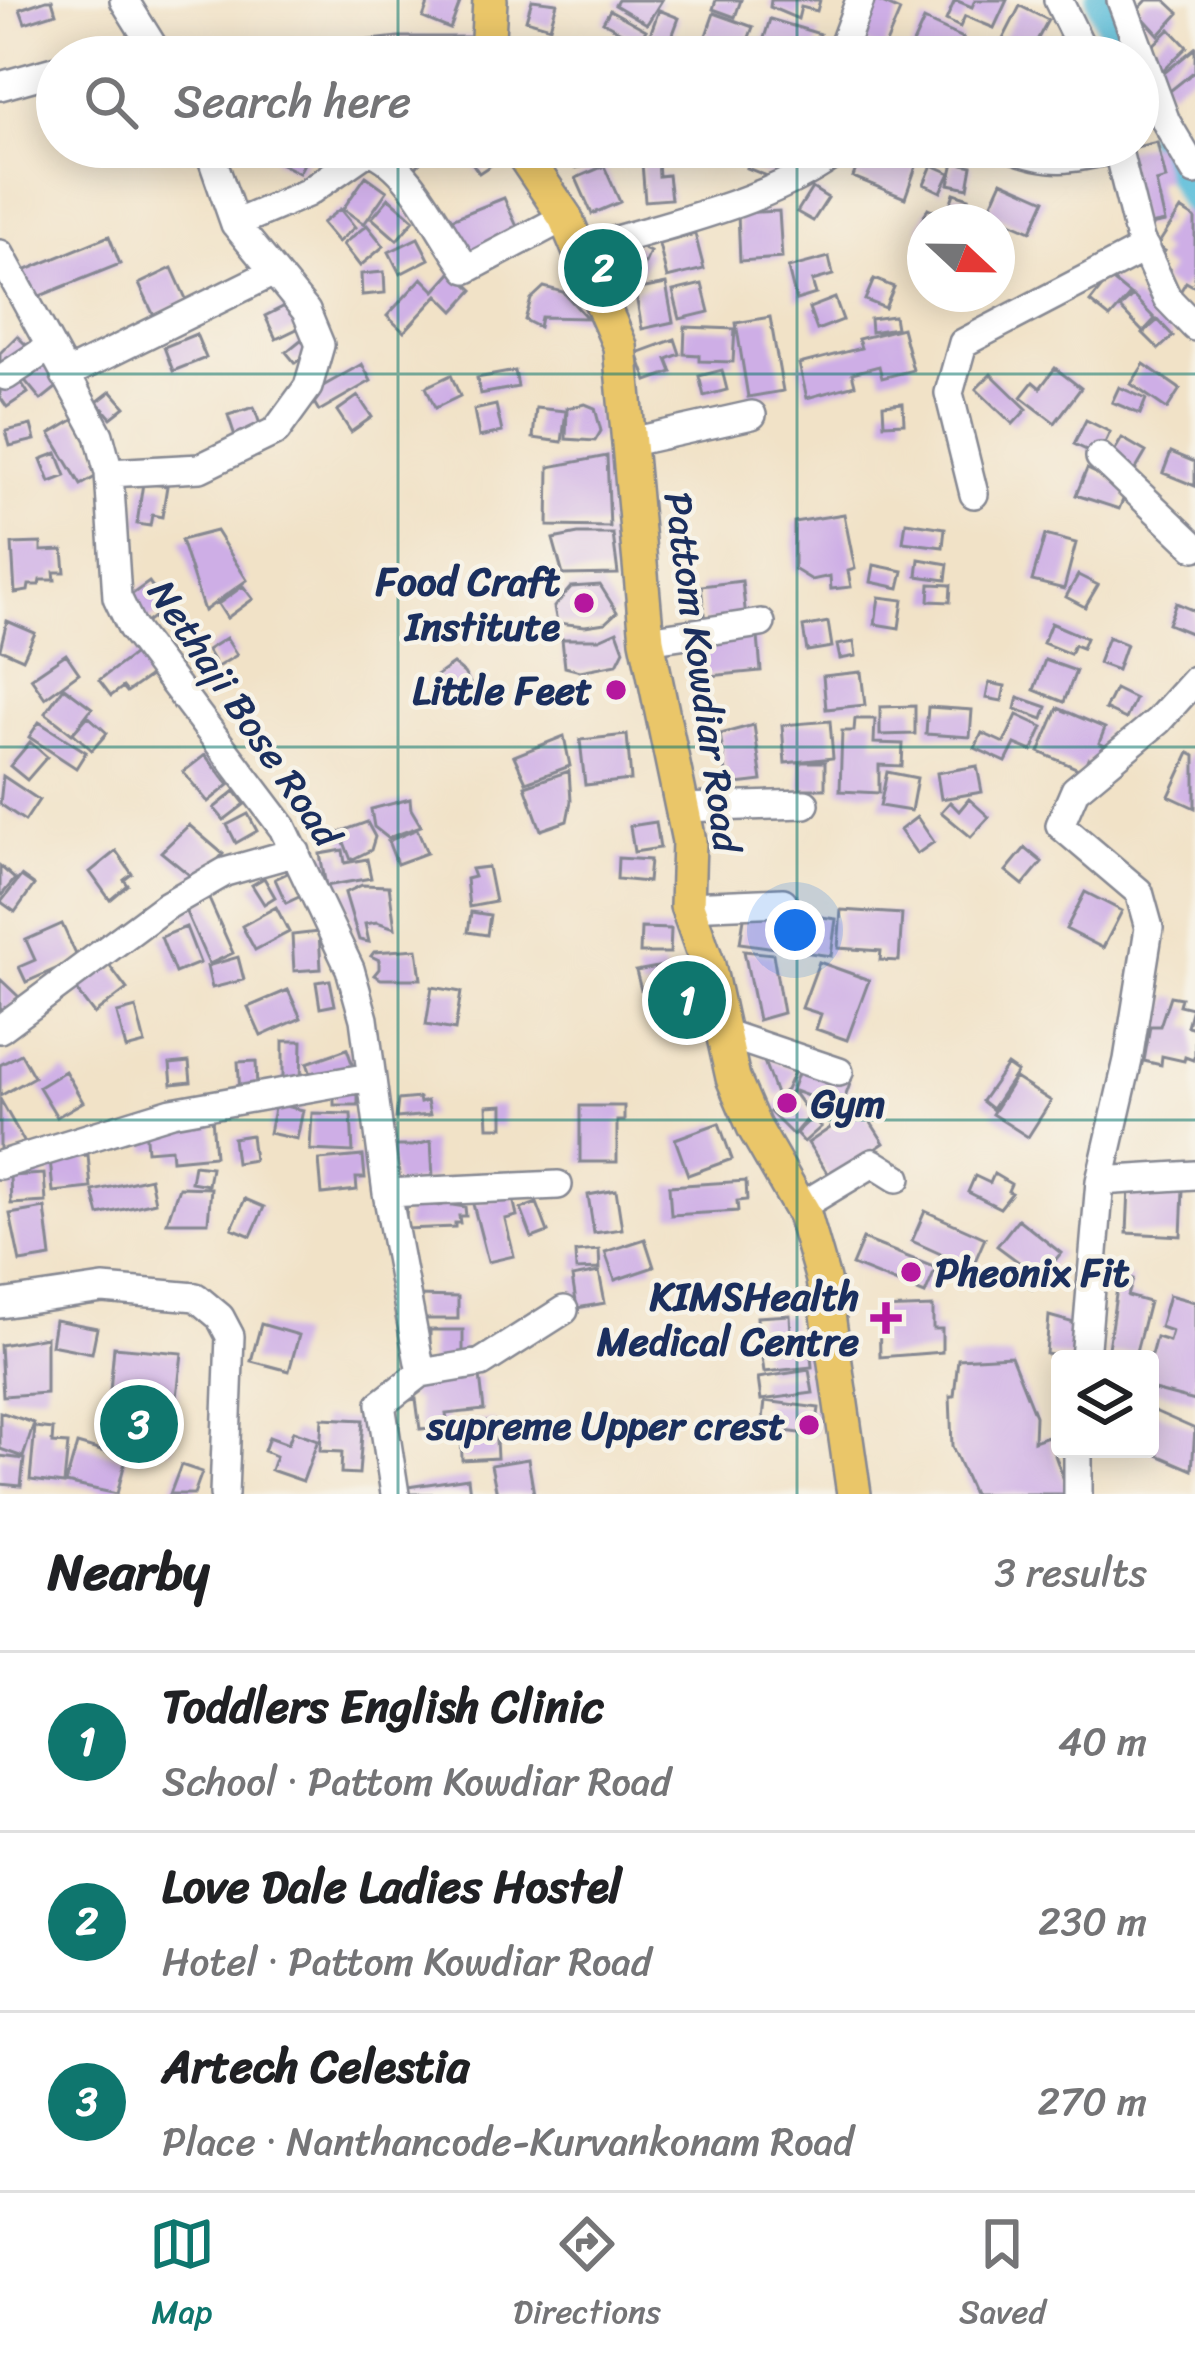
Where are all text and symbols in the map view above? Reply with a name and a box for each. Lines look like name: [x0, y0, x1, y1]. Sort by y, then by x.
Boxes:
search box: [36, 36, 1159, 168]
text: Search here: [174, 62, 411, 142]
icon: search: [78, 69, 144, 135]
north arrow: [907, 204, 1015, 312]
pin: 2: [564, 223, 642, 313]
street label: Pattom Kowdiar Road: [644, 487, 763, 859]
place label: Food Craft Institute: [375, 547, 561, 661]
street label: Nethaji Bose Road: [129, 564, 362, 864]
marker: Food Craft Institute: [571, 590, 597, 616]
place label: Little Feet: [413, 656, 592, 725]
marker: Little Feet: [603, 677, 629, 703]
your location: [765, 900, 825, 960]
pin: 1: [648, 955, 726, 1045]
place label: Gym: [811, 1069, 886, 1138]
marker: Gym: [774, 1090, 800, 1116]
place label: Pheonix Fit: [935, 1238, 1130, 1307]
marker: Pheonix Fit: [898, 1259, 924, 1285]
place label: KIMSHealth Medical Centre: [596, 1262, 860, 1376]
marker: KIMSHealth Medical Centre: [870, 1302, 902, 1334]
map controls: [1051, 1350, 1159, 1458]
button: layers: [1051, 1350, 1159, 1458]
pin: 3: [100, 1379, 178, 1469]
place label: supreme Upper crest: [426, 1391, 785, 1460]
marker: supreme Upper crest: [796, 1412, 822, 1438]
text: Nearby: [48, 1527, 209, 1617]
text: 3 results: [994, 1538, 1147, 1607]
text: Toddlers English Clinic: [162, 1667, 604, 1747]
text: 1: [79, 1707, 95, 1776]
text: 40 m: [1058, 1707, 1147, 1776]
text: School · Pattom Kowdiar Road: [162, 1747, 671, 1816]
text: Love Dale Ladies Hostel: [162, 1847, 622, 1927]
text: 2: [76, 1887, 98, 1956]
text: 230 m: [1038, 1887, 1147, 1956]
text: Hotel · Pattom Kowdiar Road: [162, 1927, 652, 1996]
text: Artech Celestia: [162, 2027, 469, 2107]
text: 3: [76, 2067, 98, 2136]
text: 270 m: [1037, 2067, 1147, 2136]
text: Place · Nanthancode-Kurvankonam Road: [162, 2107, 854, 2176]
tab: Map: [149, 2211, 215, 2341]
tab: Directions: [513, 2211, 661, 2341]
tab: Saved: [959, 2211, 1046, 2341]

